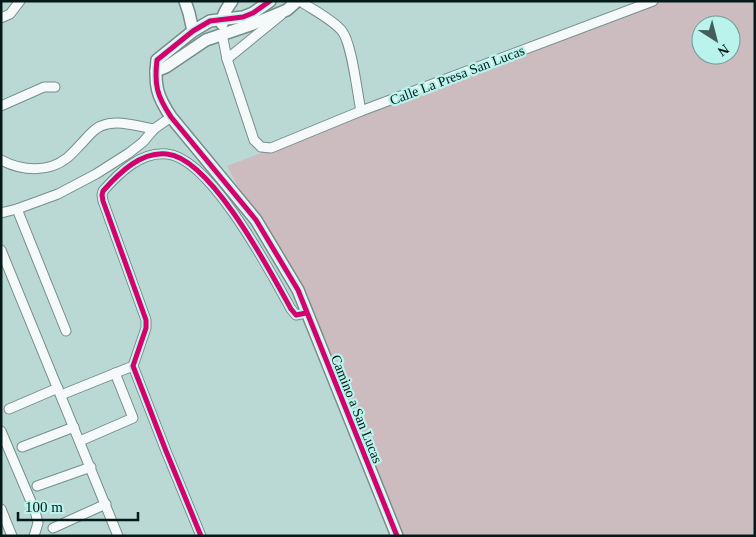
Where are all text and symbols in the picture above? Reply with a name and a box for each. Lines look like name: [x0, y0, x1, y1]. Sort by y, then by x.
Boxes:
north arrow: [691, 15, 741, 65]
text: N: [715, 41, 732, 59]
street label: Calle La Presa San Lucas: [388, 43, 527, 108]
street label: Camino a San Lucas: [328, 353, 385, 466]
scale bar: [18, 490, 138, 522]
text: 100 m: [25, 499, 63, 515]

